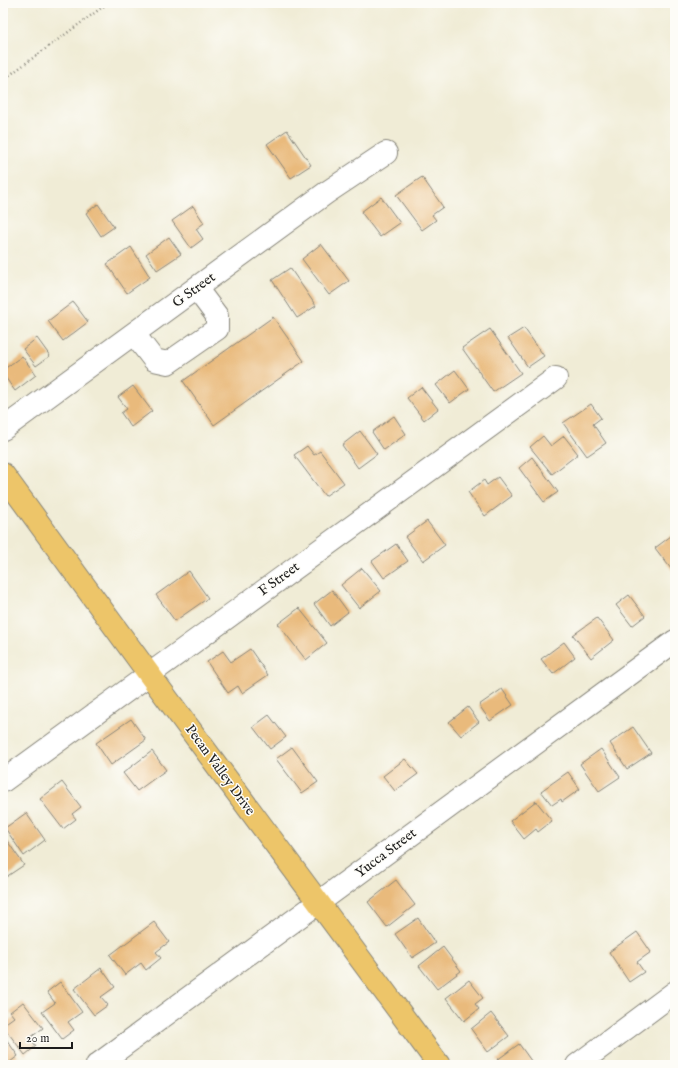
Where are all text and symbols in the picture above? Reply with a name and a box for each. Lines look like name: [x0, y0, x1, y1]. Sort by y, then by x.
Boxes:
street label: G Street: [169, 268, 219, 312]
street label: F Street: [255, 558, 303, 600]
street label: Pecan Valley Drive: [181, 721, 259, 819]
street label: Yucca Street: [352, 824, 420, 882]
scale bar: [20, 1024, 72, 1050]
text: 20 m: [26, 1031, 49, 1046]

